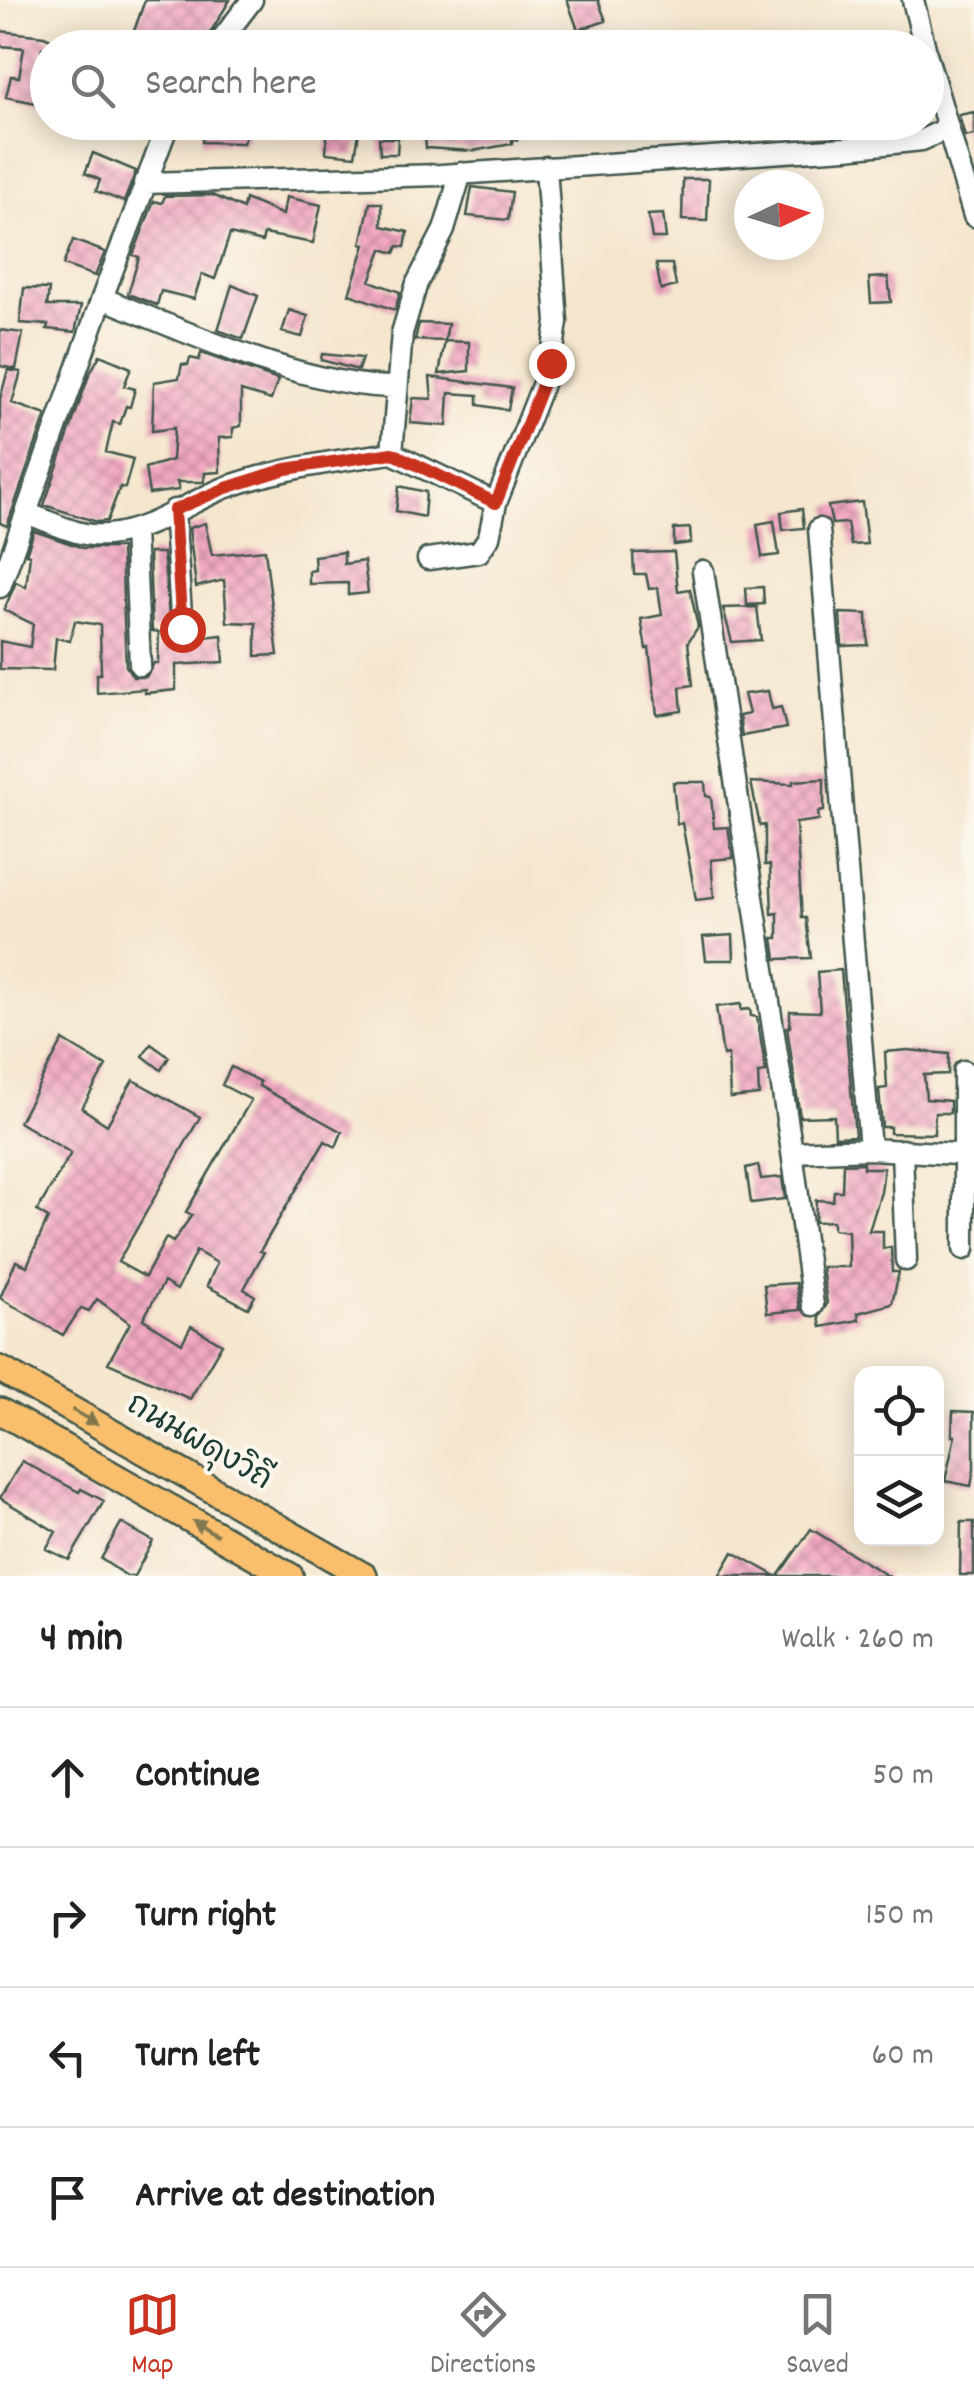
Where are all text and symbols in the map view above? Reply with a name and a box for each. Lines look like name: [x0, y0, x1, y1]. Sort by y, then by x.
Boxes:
search box: [30, 30, 944, 140]
icon: search: [65, 58, 120, 113]
text: Search here: [145, 58, 317, 113]
north arrow: [734, 170, 824, 260]
route end: [529, 341, 575, 387]
route start: [160, 607, 206, 653]
map controls: [854, 1366, 944, 1546]
button: locate: [854, 1366, 944, 1456]
street label: ถนนผดุงวิถี: [117, 1383, 280, 1504]
one-way arrow: [71, 1408, 99, 1425]
button: layers: [854, 1456, 944, 1546]
one-way arrow: [191, 1519, 220, 1536]
text: 4 min: [40, 1611, 123, 1671]
text: Walk · 260 m: [781, 1618, 934, 1664]
icon: ahead: [40, 1750, 95, 1805]
text: Continue: [135, 1750, 260, 1805]
text: 50 m: [872, 1754, 934, 1800]
icon: right: [40, 1890, 95, 1945]
text: Turn right: [135, 1890, 276, 1945]
text: 150 m: [865, 1894, 934, 1940]
icon: left: [40, 2030, 95, 2085]
text: Turn left: [135, 2030, 260, 2085]
text: 60 m: [872, 2034, 934, 2080]
icon: arrive: [40, 2170, 95, 2225]
text: Arrive at destination: [135, 2170, 435, 2225]
tab: Map: [125, 2287, 180, 2387]
tab: Directions: [430, 2287, 536, 2387]
tab: Saved: [786, 2287, 849, 2387]

